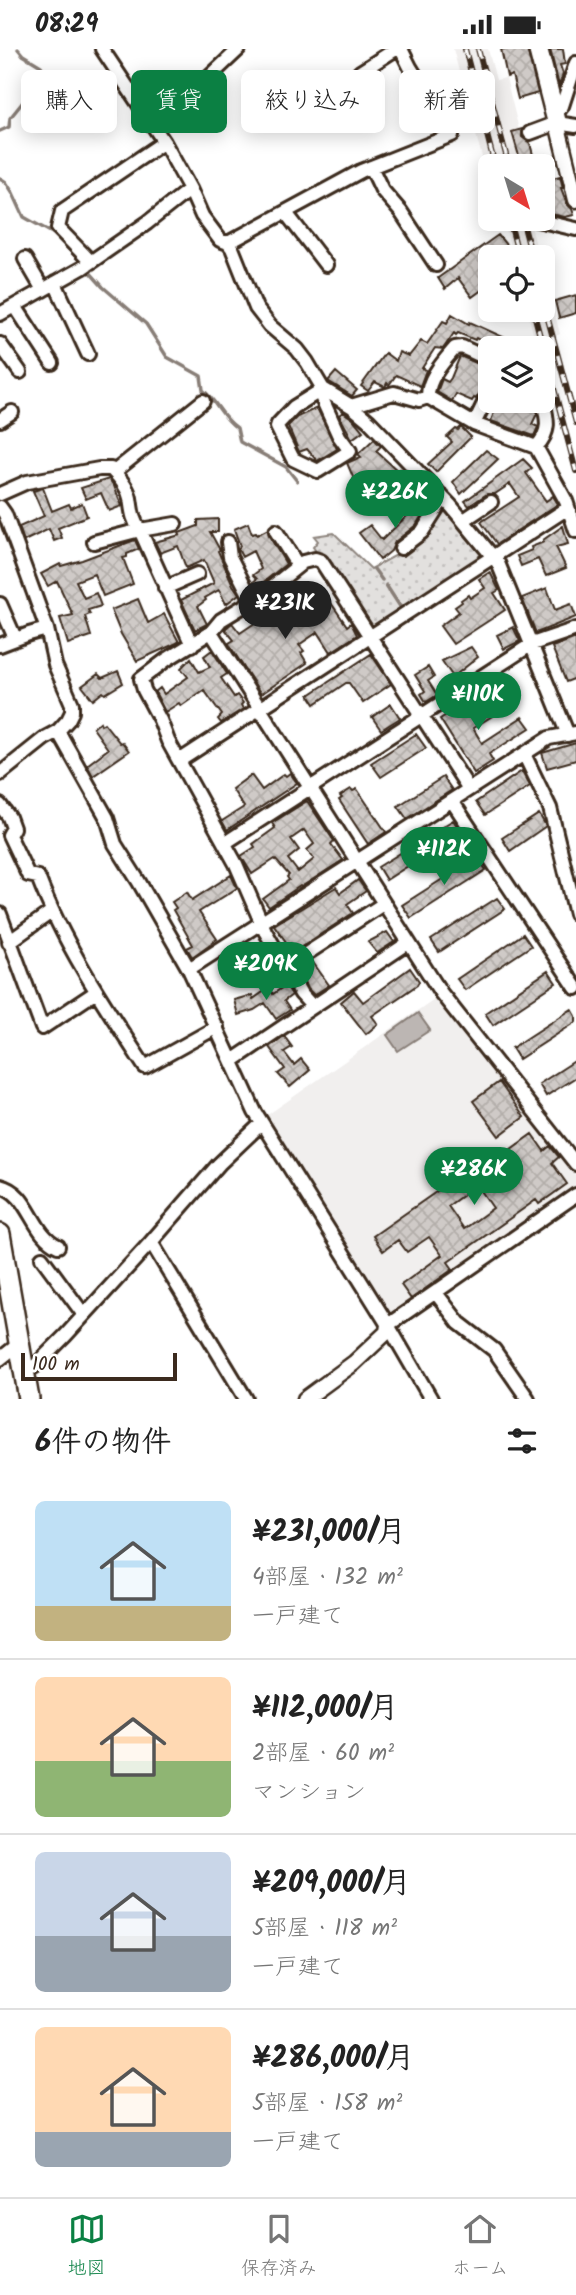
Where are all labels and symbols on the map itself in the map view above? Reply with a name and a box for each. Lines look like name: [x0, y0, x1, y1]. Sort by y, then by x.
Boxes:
north arrow: [478, 154, 555, 231]
pin: ¥226K: [346, 470, 444, 530]
pin: ¥231K: [236, 581, 334, 641]
pin: ¥110K: [429, 673, 527, 732]
pin: ¥112K: [395, 827, 493, 887]
pin: ¥209K: [217, 943, 315, 1002]
pin: ¥286K: [425, 1147, 523, 1207]
scale bar: [21, 1350, 177, 1382]

